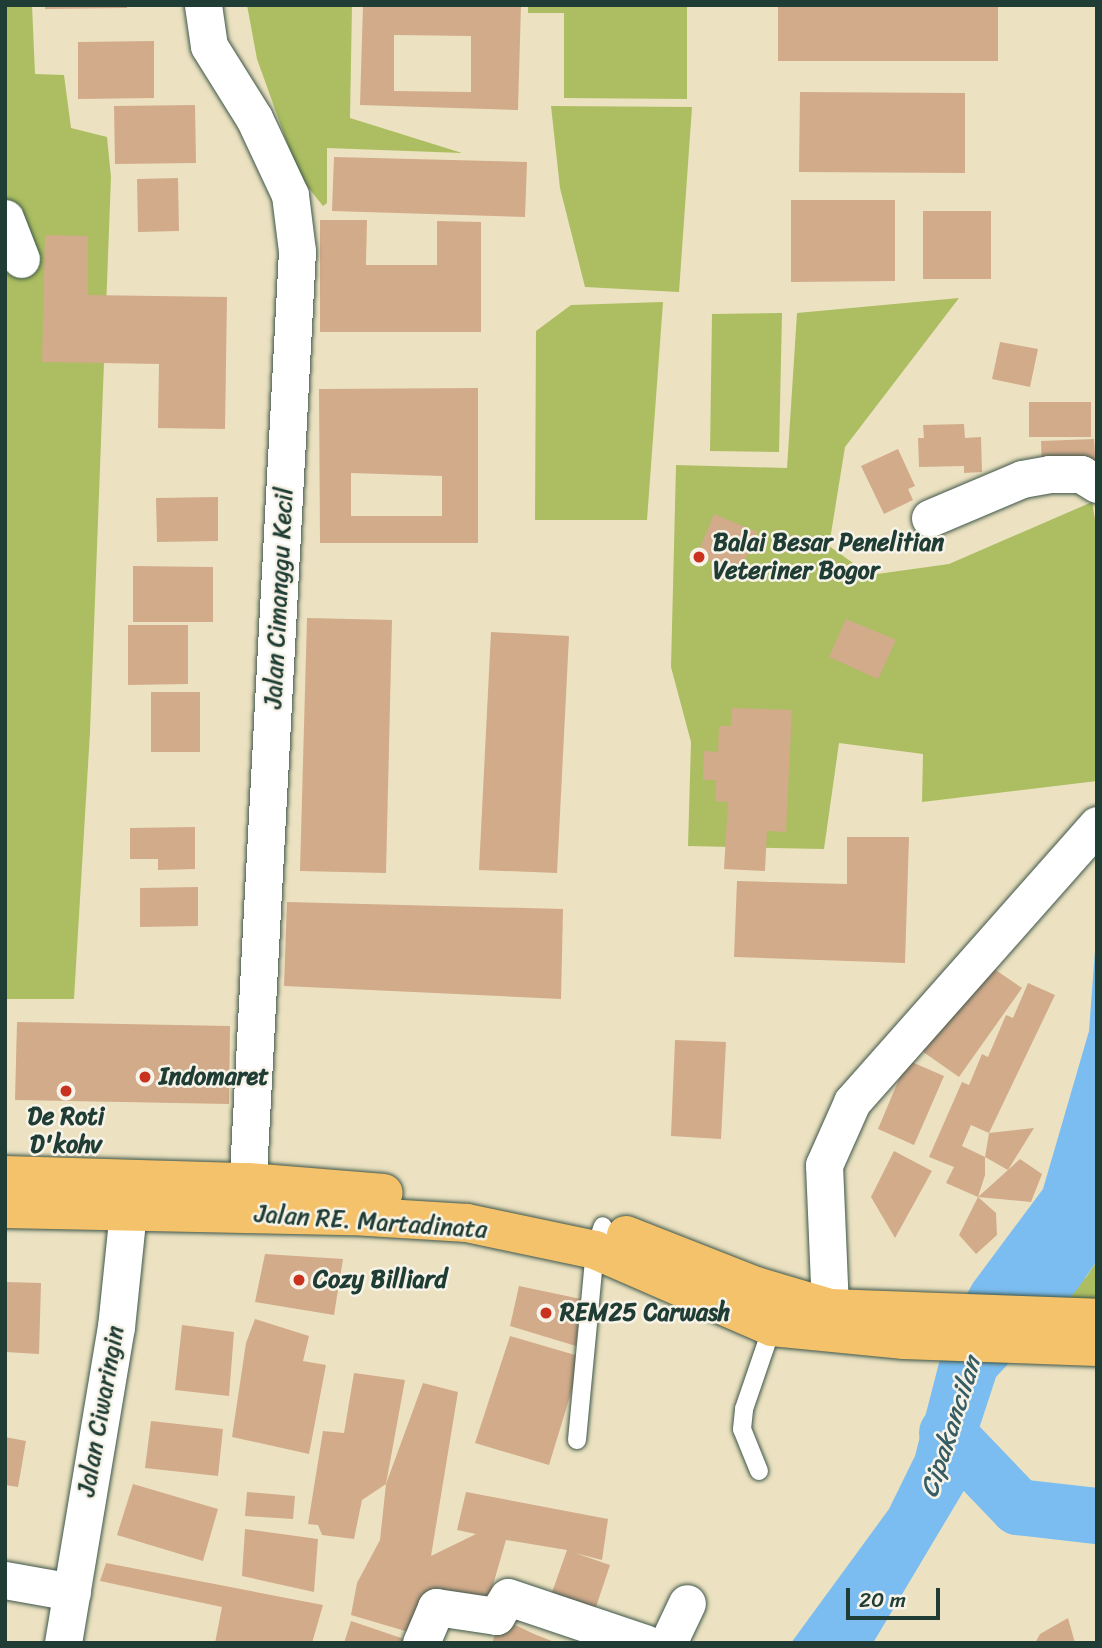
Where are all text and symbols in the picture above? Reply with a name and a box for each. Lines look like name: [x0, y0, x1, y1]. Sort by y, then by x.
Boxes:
street label: Jalan Cimanggu Kecil: [259, 486, 299, 710]
place label: Balai Besar Penelitian Veteriner Bogor: [713, 529, 946, 585]
marker: Balai Besar Penelitian Veteriner Bogor: [691, 549, 707, 565]
place label: Indomaret: [159, 1063, 269, 1091]
marker: Indomaret: [137, 1069, 153, 1085]
marker: De Roti D'kohv: [58, 1083, 74, 1099]
place label: De Roti D'kohv: [28, 1103, 104, 1159]
street label: Jalan RE. Martadinata: [254, 1199, 488, 1245]
place label: Cozy Billiard: [313, 1266, 447, 1294]
marker: Cozy Billiard: [291, 1272, 307, 1288]
place label: REM25 Carwash: [560, 1299, 731, 1327]
marker: REM25 Carwash: [538, 1305, 554, 1321]
street label: Jalan Ciwaringin: [72, 1323, 130, 1499]
water label: Cipakancilan: [914, 1353, 988, 1501]
scale bar: [850, 1574, 944, 1618]
text: 20 m: [859, 1581, 906, 1619]

